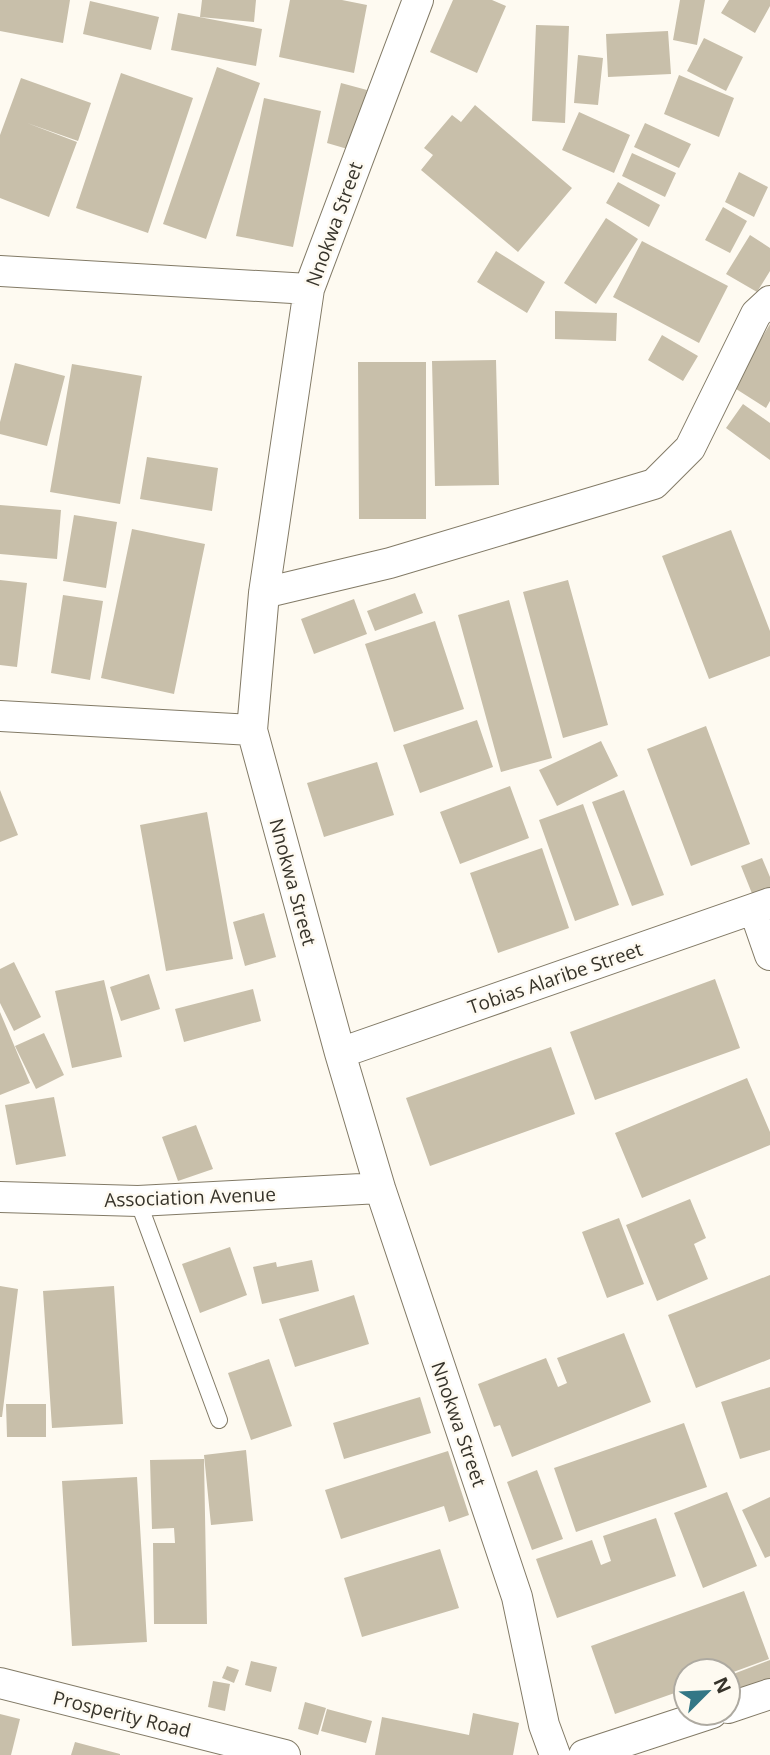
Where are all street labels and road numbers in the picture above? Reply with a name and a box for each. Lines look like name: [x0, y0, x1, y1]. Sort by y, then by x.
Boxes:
street label: Nnokwa Street: [299, 158, 369, 290]
street label: Nnokwa Street: [264, 816, 323, 949]
street label: Tobias Alaribe Street: [464, 936, 646, 1020]
street label: Association Avenue: [104, 1181, 276, 1213]
street label: Nnokwa Street: [425, 1358, 493, 1490]
street label: Prosperity Road: [50, 1684, 194, 1744]

